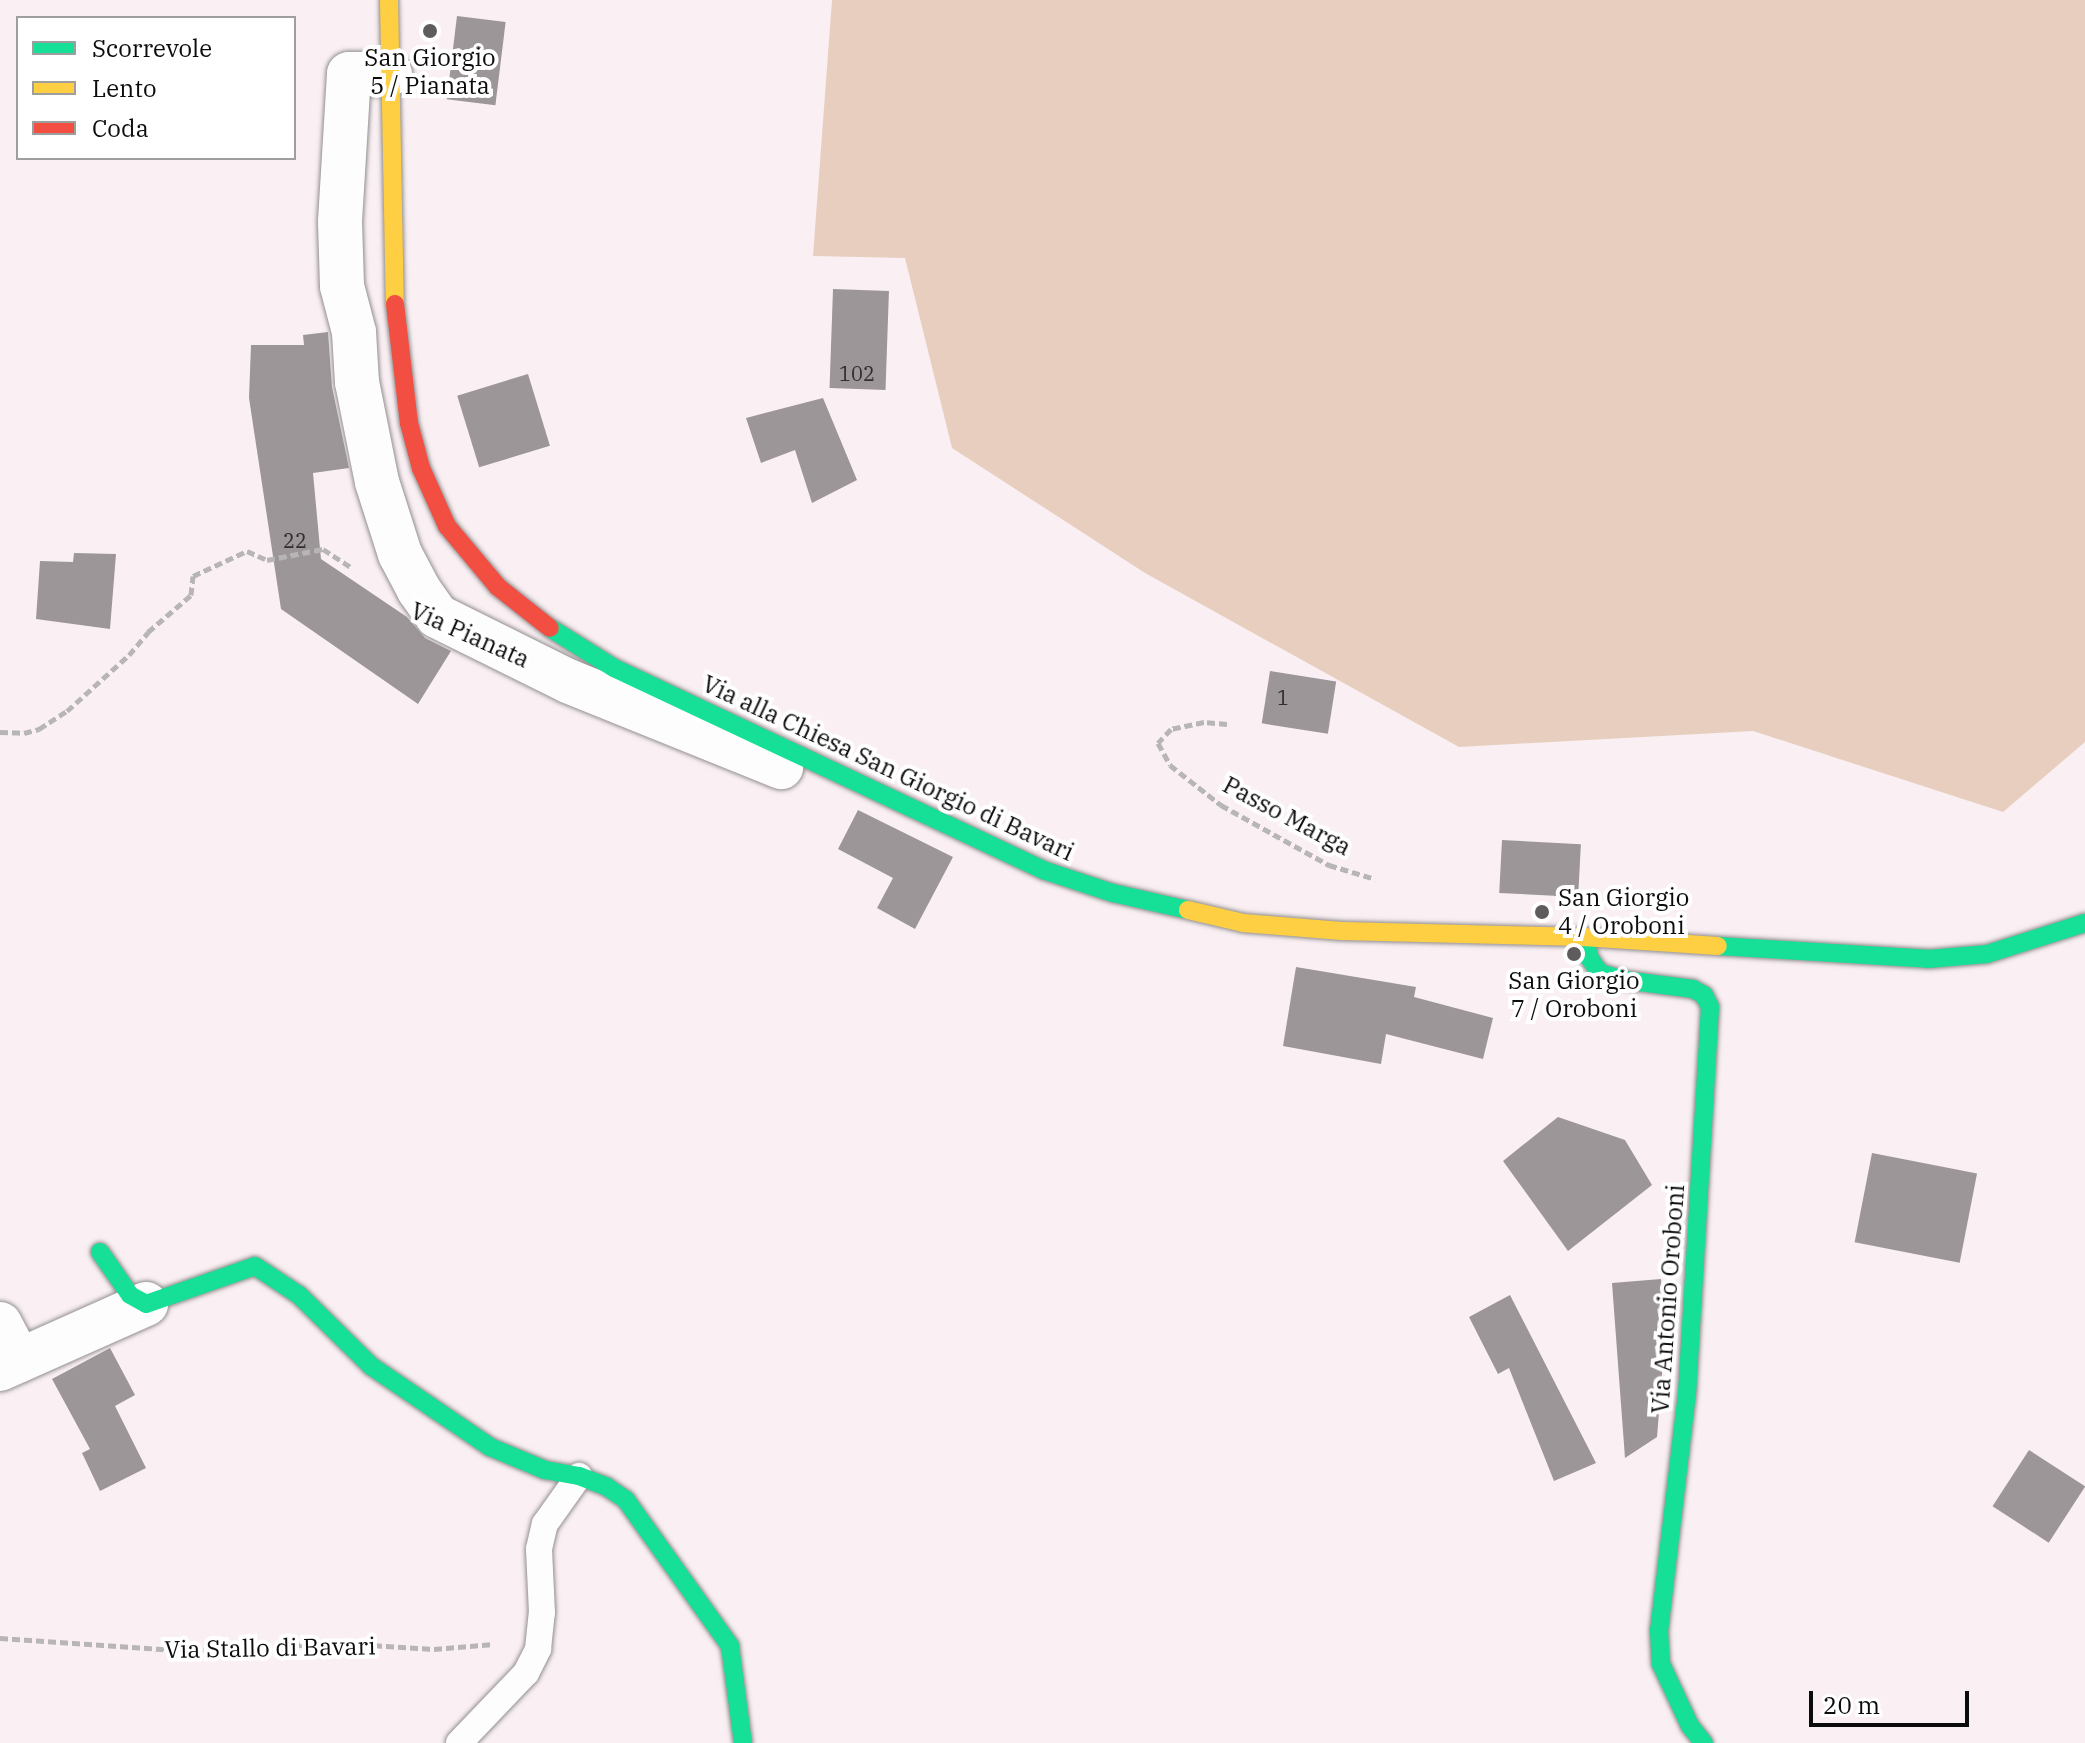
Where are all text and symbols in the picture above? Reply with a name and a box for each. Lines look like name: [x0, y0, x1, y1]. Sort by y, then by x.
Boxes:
legend: [16, 16, 296, 160]
marker: San Giorgio 5 / Pianata: [421, 22, 439, 40]
text: Scorrevole: [92, 32, 212, 64]
place label: San Giorgio 5 / Pianata: [364, 44, 496, 100]
text: Lento: [92, 72, 156, 104]
text: Coda: [92, 112, 149, 144]
house number: 102: [839, 361, 875, 385]
house number: 22: [283, 528, 307, 552]
street label: Via Pianata: [406, 596, 534, 674]
street label: Via alla Chiesa San Giorgio di Bavari: [698, 669, 1078, 867]
house number: 1: [1277, 685, 1289, 709]
street label: Passo Marga: [1218, 770, 1356, 862]
place label: San Giorgio 4 / Oroboni: [1558, 884, 1689, 940]
marker: San Giorgio 4 / Oroboni: [1533, 903, 1551, 921]
marker: San Giorgio 7 / Oroboni: [1565, 945, 1583, 963]
place label: San Giorgio 7 / Oroboni: [1508, 967, 1640, 1023]
street label: Via Antonio Oroboni: [1646, 1183, 1690, 1415]
street label: Via Stallo di Bavari: [164, 1632, 376, 1664]
scale bar: [1813, 1675, 1973, 1725]
text: 20 m: [1823, 1689, 1880, 1721]

